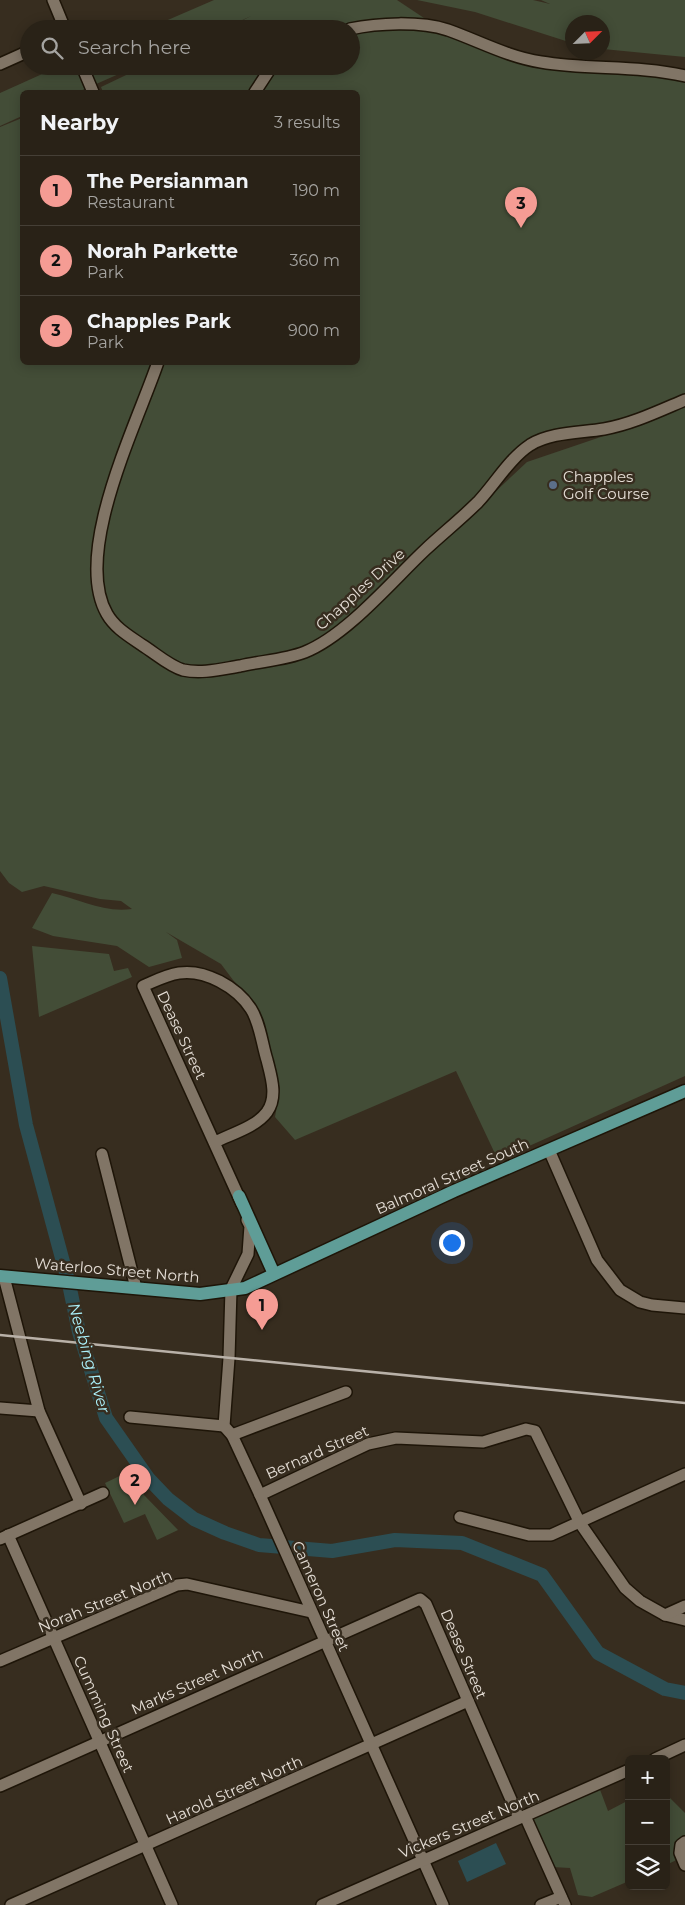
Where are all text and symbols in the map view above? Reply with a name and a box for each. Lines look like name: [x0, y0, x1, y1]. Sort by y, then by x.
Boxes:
north arrow: [565, 15, 610, 60]
search box: [20, 20, 360, 75]
icon: search: [38, 34, 66, 62]
text: Search here: [78, 36, 191, 59]
text: Nearby: [40, 110, 119, 135]
text: 3 results: [274, 113, 340, 132]
text: The Persianman: [87, 170, 249, 193]
text: 1: [53, 181, 59, 200]
text: 190 m: [293, 181, 340, 200]
pin: 3: [505, 187, 537, 228]
text: Restaurant: [87, 193, 175, 212]
text: Norah Parkette: [87, 240, 238, 263]
text: 2: [51, 251, 61, 270]
text: 360 m: [289, 251, 340, 270]
text: Park: [87, 263, 124, 282]
text: Chapples Park: [87, 310, 231, 333]
text: 3: [51, 321, 61, 340]
text: 900 m: [288, 321, 340, 340]
text: Park: [87, 333, 124, 352]
place label: Chapples Golf Course: [563, 467, 649, 503]
marker: Chapples Golf Course: [547, 479, 559, 491]
street label: Chapples Drive: [311, 544, 409, 634]
street label: Dease Street: [153, 988, 211, 1082]
street label: Balmoral Street South: [372, 1134, 532, 1218]
your location: [439, 1230, 465, 1256]
street label: Waterloo Street North: [34, 1253, 200, 1287]
pin: 1: [246, 1289, 278, 1330]
water label: Neebing River: [64, 1301, 114, 1416]
street label: Bernard Street: [263, 1421, 371, 1483]
pin: 2: [119, 1464, 151, 1505]
street label: Cameron Street: [288, 1538, 354, 1654]
street label: Norah Street North: [35, 1565, 175, 1637]
street label: Dease Street: [437, 1606, 491, 1702]
street label: Marks Street North: [128, 1643, 266, 1719]
street label: Cumming Street: [70, 1653, 138, 1775]
street label: Harold Street North: [163, 1751, 305, 1829]
map controls: [625, 1755, 670, 1890]
button: +: [625, 1755, 670, 1800]
street label: Vickers Street North: [396, 1786, 542, 1862]
button: −: [625, 1800, 670, 1845]
button: layers: [625, 1845, 670, 1890]

